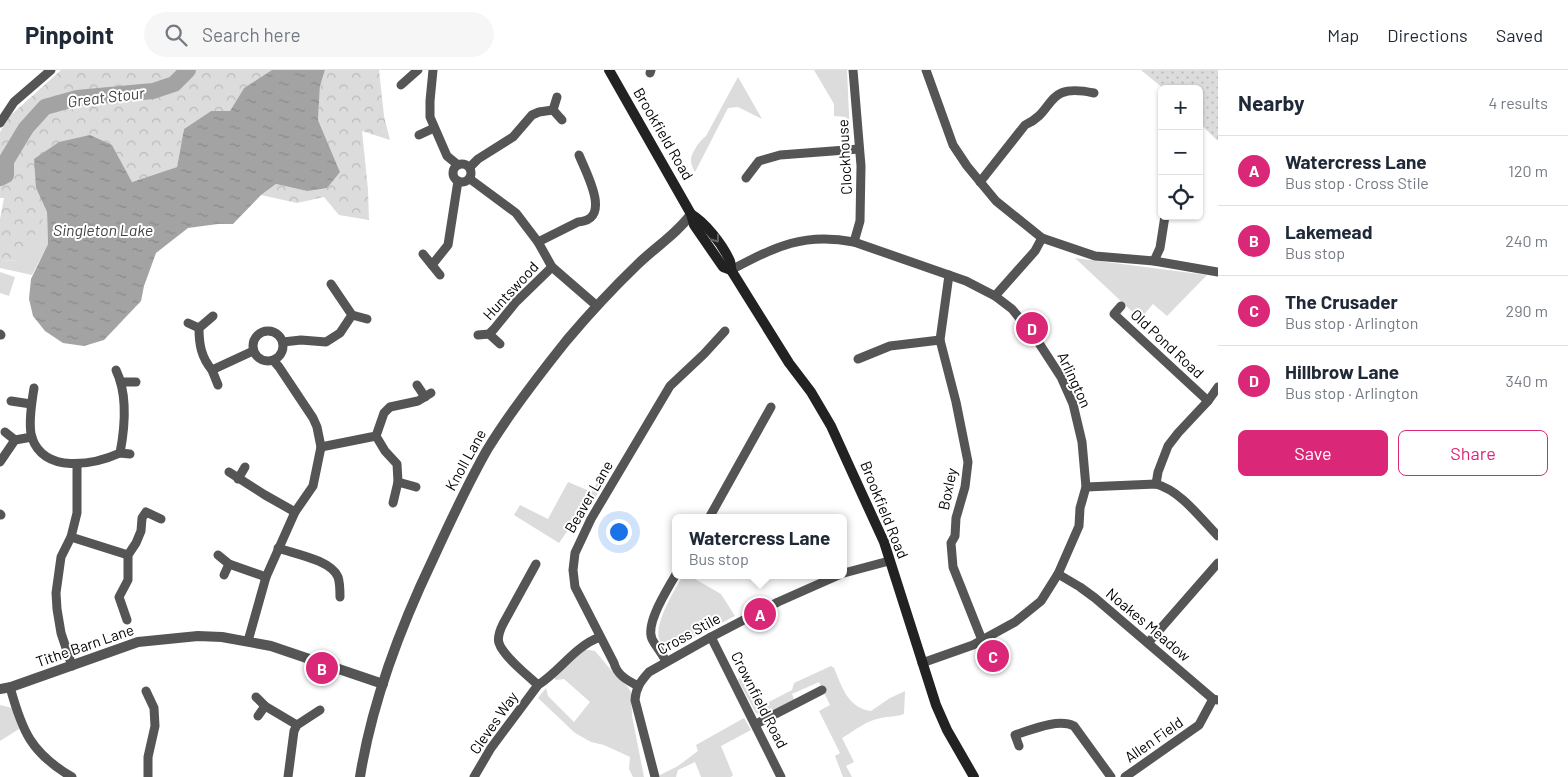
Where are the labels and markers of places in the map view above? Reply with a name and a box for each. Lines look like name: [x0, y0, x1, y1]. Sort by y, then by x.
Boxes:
pin: D: [1016, 309, 1048, 347]
pin: A: [744, 595, 776, 633]
pin: C: [977, 637, 1009, 675]
pin: B: [306, 649, 338, 687]

